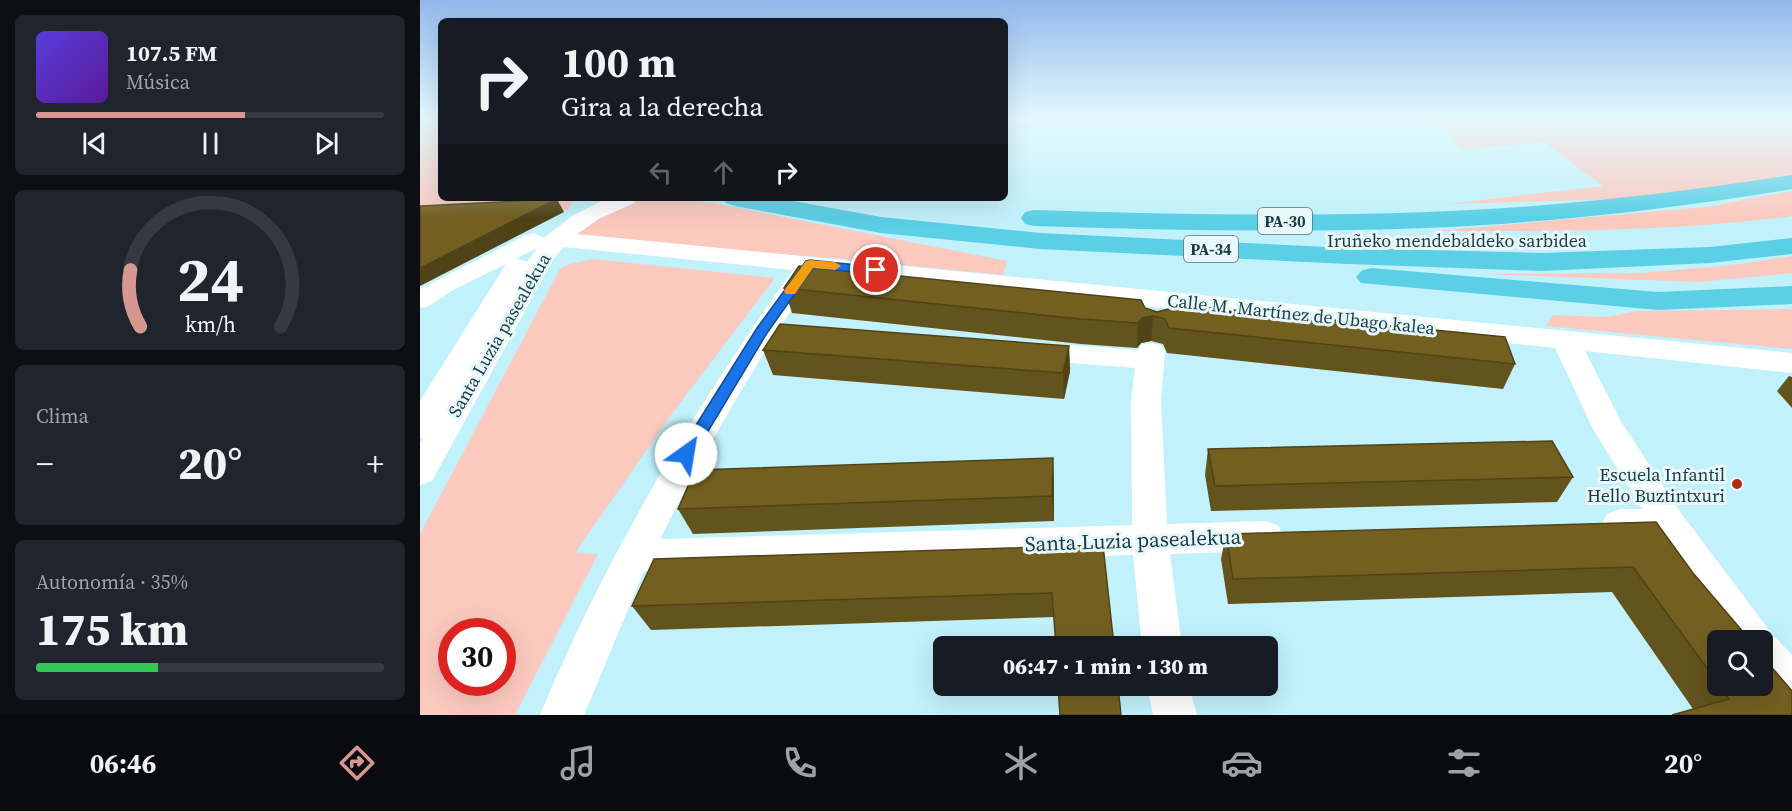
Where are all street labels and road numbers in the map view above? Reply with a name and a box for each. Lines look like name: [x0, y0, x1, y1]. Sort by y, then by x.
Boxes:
road number: PA-30: [1258, 208, 1312, 234]
street label: Iruñeko mendebaldeko sarbidea: [1327, 228, 1588, 253]
road number: PA-34: [1184, 236, 1238, 262]
street label: Santa Luzia pasealekua: [442, 248, 557, 422]
street label: Calle M. Martínez de Ubago kalea: [1166, 288, 1437, 341]
street label: Santa Luzia pasealekua: [1024, 522, 1242, 558]

